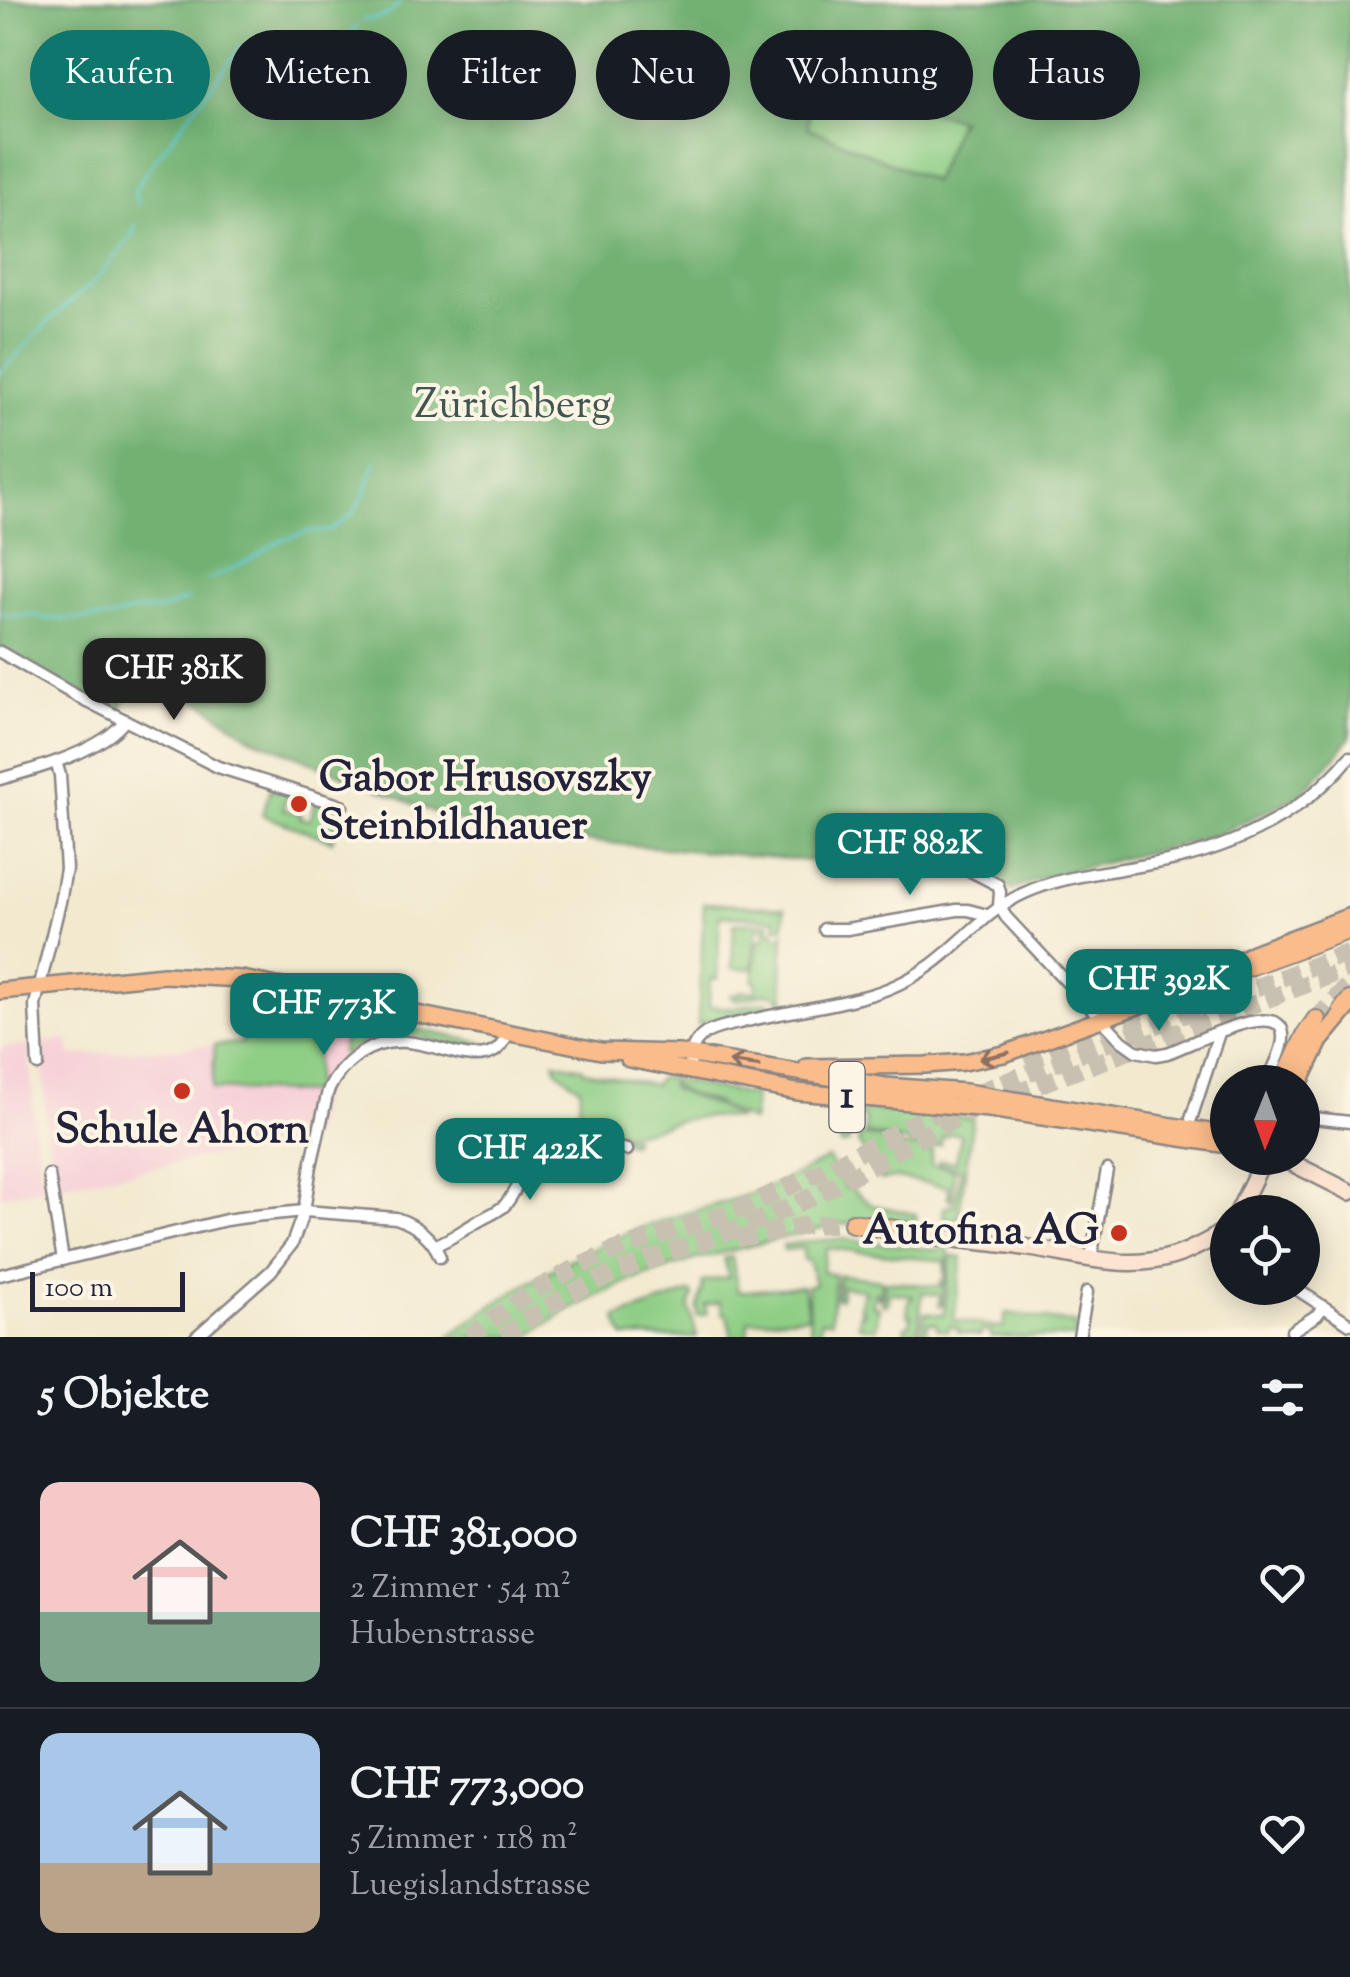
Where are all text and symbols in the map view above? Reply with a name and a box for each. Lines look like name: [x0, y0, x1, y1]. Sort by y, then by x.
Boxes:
chip: Kaufen: [30, 30, 210, 120]
chip: Mieten: [230, 30, 407, 120]
chip: Filter: [427, 30, 576, 120]
chip: Neu: [596, 30, 730, 120]
chip: Wohnung: [750, 30, 973, 120]
chip: Haus: [993, 30, 1140, 120]
park label: Zürichberg: [414, 377, 612, 437]
pin: CHF 381K: [71, 638, 277, 723]
text: CHF 381K: [105, 647, 243, 693]
place label: Gabor Hrusovszky Steinbildhauer: [319, 750, 652, 858]
marker: Gabor Hrusovszky Steinbildhauer: [288, 793, 310, 815]
pin: CHF 882K: [807, 813, 1013, 898]
text: CHF 882K: [837, 822, 983, 868]
pin: CHF 392K: [1056, 949, 1262, 1034]
text: CHF 392K: [1088, 958, 1230, 1004]
pin: CHF 773K: [221, 973, 427, 1058]
text: CHF 773K: [252, 982, 396, 1028]
one-way arrow: [979, 1047, 1011, 1066]
one-way arrow: [728, 1054, 760, 1072]
road number: 1: [830, 1062, 864, 1132]
north arrow: [1210, 1065, 1320, 1175]
map controls: [1210, 1065, 1320, 1305]
marker: Schule Ahorn: [171, 1080, 193, 1102]
place label: Schule Ahorn: [55, 1102, 309, 1162]
pin: CHF 422K: [427, 1118, 633, 1203]
text: CHF 422K: [458, 1127, 602, 1173]
button: locate: [1210, 1195, 1320, 1305]
place label: Autofina AG: [862, 1203, 1099, 1263]
marker: Autofina AG: [1108, 1222, 1130, 1244]
scale bar: [30, 1267, 185, 1312]
text: 100 m: [45, 1269, 113, 1309]
text: 5 Objekte: [40, 1367, 209, 1427]
icon: filters: [1255, 1370, 1310, 1425]
text: CHF 381,000: [350, 1506, 578, 1566]
icon: home: [120, 1522, 240, 1642]
icon: heart: [1255, 1555, 1310, 1610]
text: 2 Zimmer · 54 m²: [350, 1566, 571, 1612]
text: Hubenstrasse: [350, 1612, 535, 1658]
text: CHF 773,000: [350, 1757, 584, 1817]
icon: home: [120, 1773, 240, 1893]
icon: heart: [1255, 1806, 1310, 1861]
text: 5 Zimmer · 118 m²: [350, 1817, 578, 1863]
text: Luegislandstrasse: [350, 1863, 591, 1909]

